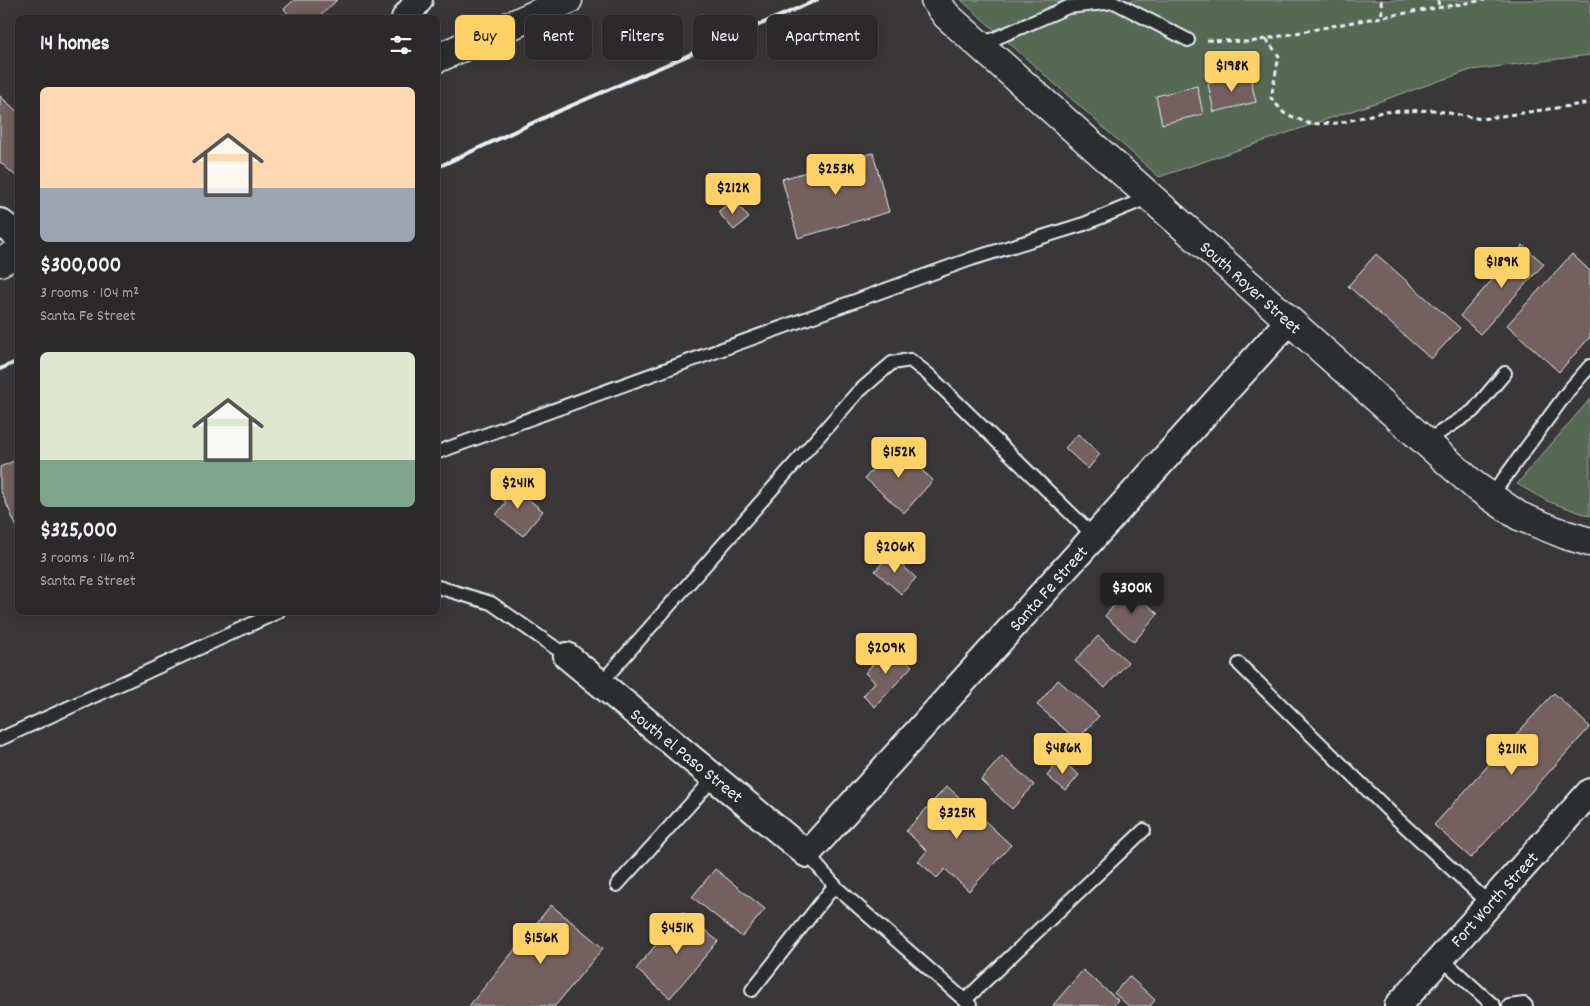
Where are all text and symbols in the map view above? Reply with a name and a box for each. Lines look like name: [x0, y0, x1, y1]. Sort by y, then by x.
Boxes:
chip: Buy: [455, 15, 515, 60]
chip: Rent: [525, 15, 592, 60]
chip: Filters: [602, 15, 683, 60]
chip: New: [693, 15, 757, 60]
chip: Apartment: [767, 15, 878, 60]
text: 14 homes: [40, 30, 110, 60]
icon: filters: [387, 31, 415, 59]
pin: $198K: [1197, 51, 1267, 93]
text: $198K: [1216, 55, 1248, 78]
icon: home: [183, 120, 273, 210]
pin: $253K: [801, 154, 871, 196]
text: $253K: [817, 158, 855, 181]
pin: $212K: [698, 172, 768, 215]
text: $212K: [717, 177, 750, 200]
street label: South Royer Street: [1193, 236, 1306, 342]
pin: $189K: [1467, 246, 1537, 289]
text: $189K: [1486, 251, 1518, 274]
text: $300,000: [40, 252, 121, 282]
text: 3 rooms · 104 m²: [40, 282, 139, 305]
text: Santa Fe Street: [40, 305, 136, 328]
icon: home: [183, 385, 273, 475]
pin: $152K: [864, 436, 934, 479]
text: $152K: [882, 441, 916, 464]
pin: $241K: [483, 468, 553, 510]
text: $241K: [502, 472, 534, 495]
text: $325,000: [40, 517, 117, 547]
pin: $206K: [860, 532, 930, 574]
text: $206K: [875, 536, 915, 559]
street label: Santa Fe Street: [1005, 541, 1095, 638]
text: 3 rooms · 116 m²: [40, 547, 135, 570]
text: Santa Fe Street: [40, 570, 136, 593]
pin: $300K: [1097, 572, 1167, 615]
text: $300K: [1112, 577, 1152, 600]
pin: $209K: [851, 632, 921, 675]
text: $209K: [867, 637, 905, 660]
street label: South el Paso Street: [624, 703, 748, 811]
pin: $486K: [1028, 732, 1098, 775]
pin: $211K: [1477, 734, 1547, 776]
text: $486K: [1045, 737, 1081, 760]
text: $211K: [1497, 738, 1527, 761]
pin: $325K: [922, 798, 992, 840]
text: $325K: [938, 802, 976, 825]
street label: Fort Worth Street: [1446, 847, 1546, 954]
pin: $451K: [642, 912, 712, 955]
text: $451K: [660, 917, 694, 940]
pin: $156K: [506, 922, 576, 965]
text: $156K: [524, 927, 558, 950]

